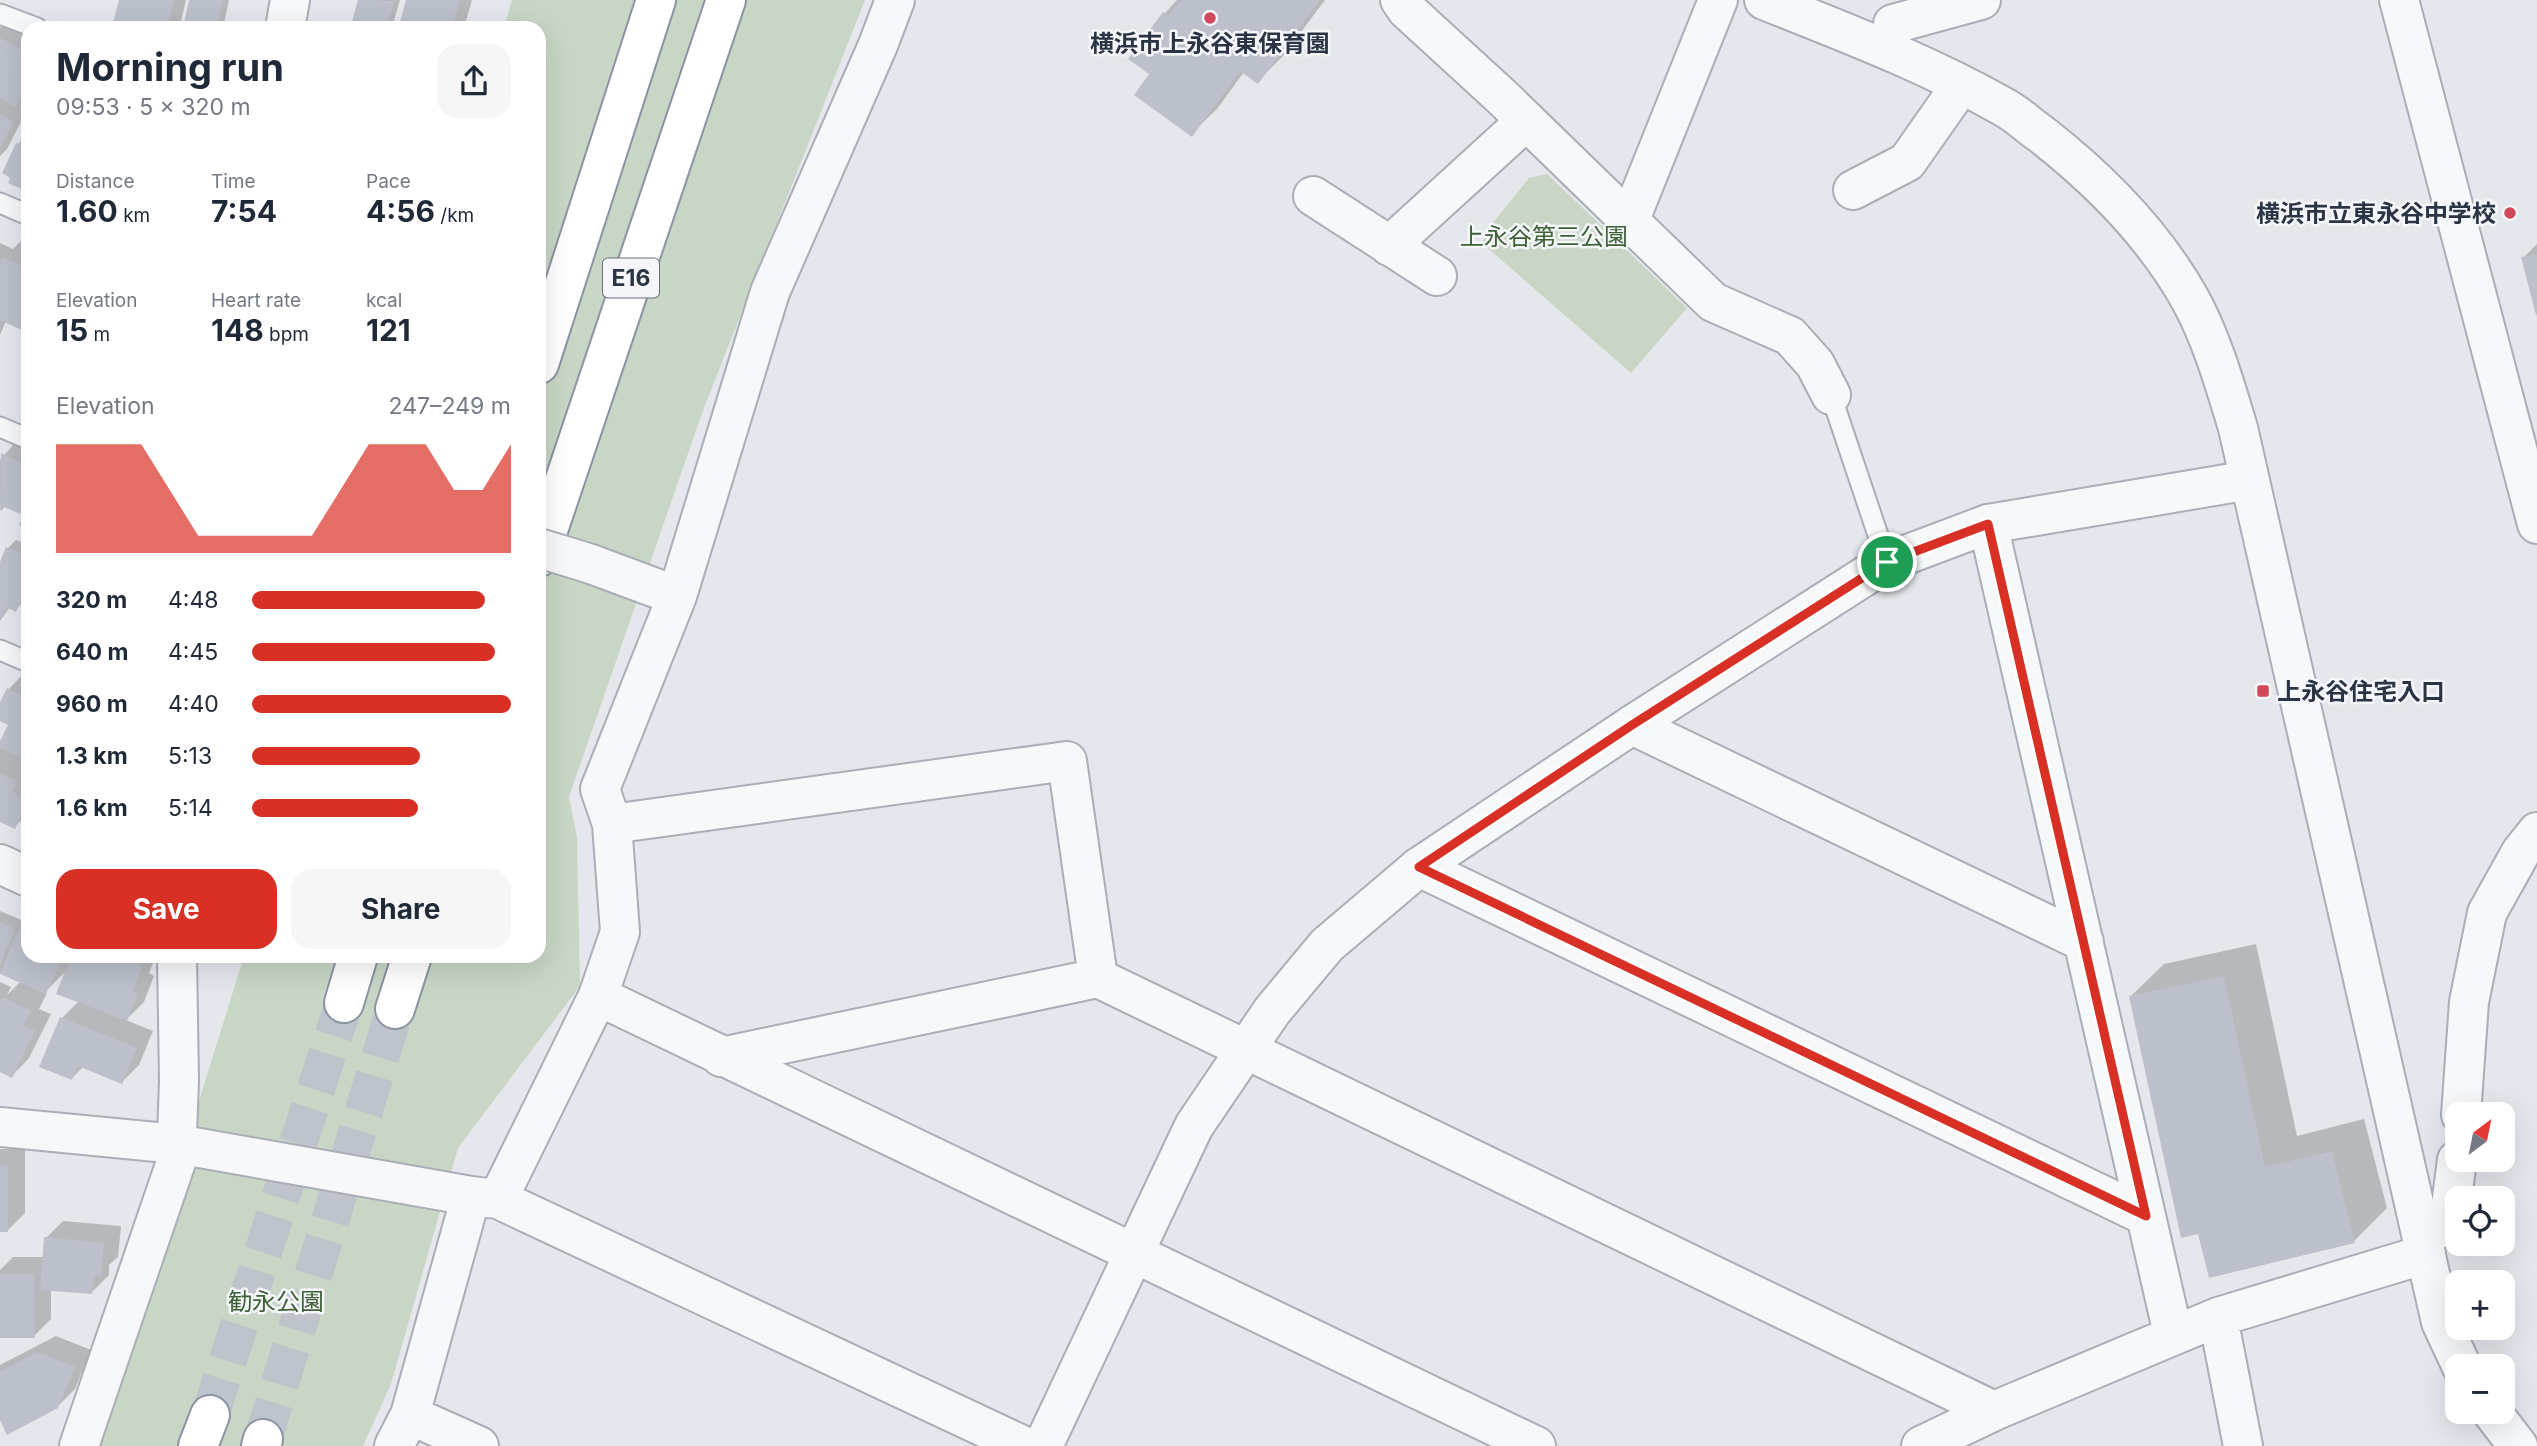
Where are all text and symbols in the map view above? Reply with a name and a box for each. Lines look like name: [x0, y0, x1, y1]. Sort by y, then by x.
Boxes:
marker: 横浜市上永谷東保育園: [1202, 10, 1218, 26]
place label: 横浜市上永谷東保育園: [1090, 29, 1330, 58]
text: Morning run: [56, 44, 284, 90]
button: share: [437, 44, 511, 118]
text: 09:53 · 5 × 320 m: [56, 93, 251, 121]
text: Distance: [56, 170, 134, 193]
text: Time: [211, 170, 256, 193]
text: Pace: [366, 170, 411, 193]
text: 1.60: [56, 193, 118, 229]
text: 7:54: [211, 193, 277, 229]
text: 4:56: [366, 193, 435, 229]
place label: 横浜市立東永谷中学校: [2256, 199, 2496, 228]
text: km: [118, 204, 150, 227]
text: /km: [435, 204, 474, 227]
marker: 横浜市立東永谷中学校: [2502, 205, 2518, 221]
park label: 上永谷第三公園: [1460, 222, 1628, 251]
road number: E16: [603, 258, 659, 298]
text: Elevation: [56, 289, 137, 312]
text: Heart rate: [211, 289, 301, 312]
text: kcal: [366, 289, 402, 312]
text: 15: [56, 312, 88, 348]
text: 148: [211, 312, 264, 348]
text: 121: [366, 312, 411, 348]
text: m: [88, 323, 110, 346]
text: bpm: [264, 323, 309, 346]
text: Elevation: [56, 392, 155, 420]
text: 247–249 m: [389, 392, 511, 420]
pin: [1857, 532, 1917, 592]
icon: arrive: [1868, 543, 1906, 581]
text: 320 m: [56, 586, 127, 614]
text: 4:48: [168, 586, 219, 614]
text: 640 m: [56, 638, 128, 666]
text: 4:45: [168, 638, 218, 666]
place label: 上永谷住宅入口: [2277, 677, 2445, 706]
marker: 上永谷住宅入口: [2255, 683, 2271, 699]
text: 960 m: [56, 690, 128, 718]
text: 4:40: [168, 690, 219, 718]
text: 1.3 km: [56, 742, 128, 770]
text: 5:13: [168, 742, 212, 770]
text: 1.6 km: [56, 794, 128, 822]
text: 5:14: [168, 794, 213, 822]
button: Save: [56, 869, 277, 949]
button: Share: [291, 869, 511, 949]
north arrow: [2445, 1102, 2515, 1172]
map controls: [2445, 1102, 2515, 1424]
button: locate: [2445, 1186, 2515, 1256]
button: +: [2445, 1270, 2515, 1340]
park label: 勧永公園: [228, 1287, 324, 1316]
button: −: [2445, 1354, 2515, 1424]

